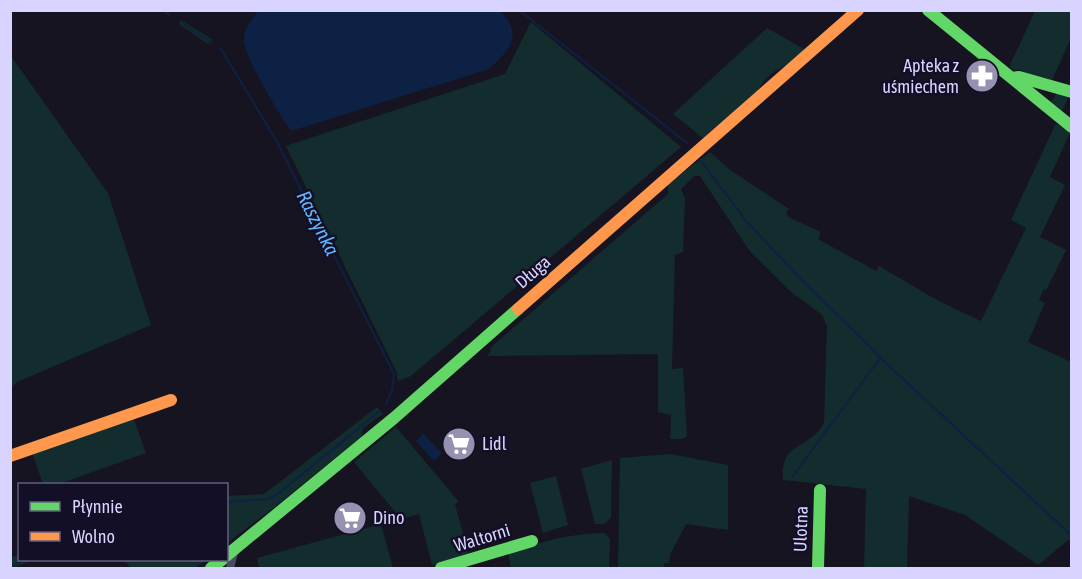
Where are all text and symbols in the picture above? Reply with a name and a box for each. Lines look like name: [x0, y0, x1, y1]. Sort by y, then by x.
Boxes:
place label: Apteka z uśmiechem: [882, 55, 960, 97]
pharmacy icon: Apteka z uśmiechem: [964, 58, 1000, 94]
water label: Raszynka: [292, 187, 344, 259]
street label: Długa: [511, 251, 554, 292]
supermarket icon: Lidl: [441, 426, 477, 462]
place label: Lidl: [482, 433, 507, 454]
legend: [18, 483, 228, 561]
text: Płynnie: [72, 496, 123, 517]
supermarket icon: Dino: [332, 500, 368, 536]
street label: Ulotna: [789, 506, 812, 552]
place label: Dino: [373, 507, 404, 528]
street label: Waltorni: [451, 519, 512, 556]
text: Wolno: [72, 526, 115, 547]

